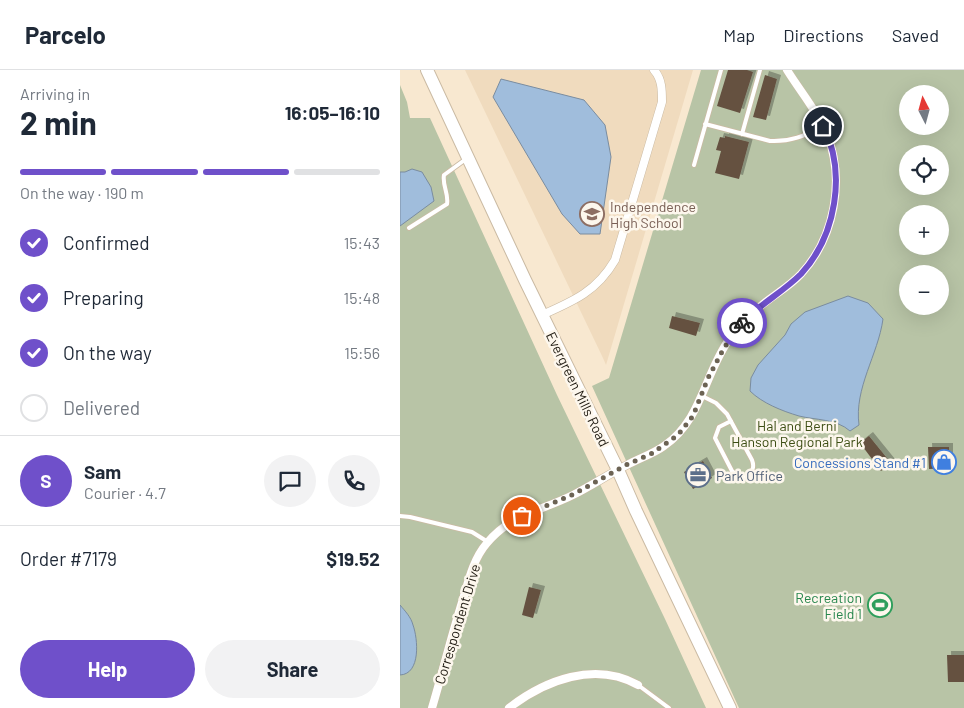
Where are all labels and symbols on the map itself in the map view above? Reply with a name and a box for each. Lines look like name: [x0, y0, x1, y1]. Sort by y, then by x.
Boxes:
north arrow: [899, 85, 949, 135]
pin: [802, 105, 844, 147]
place label: Independence High School: [610, 198, 696, 231]
school or university icon: Independence High School: [579, 201, 605, 227]
courier: [717, 298, 767, 348]
street label: Evergreen Mills Road: [543, 329, 613, 449]
park label: Hal and Berni Hanson Regional Park: [731, 417, 863, 450]
shop icon: Concessions Stand #1: [931, 449, 957, 475]
place label: Concessions Stand #1: [794, 454, 926, 471]
office icon: Park Office: [685, 462, 711, 488]
place label: Park Office: [716, 467, 783, 484]
pin: [501, 495, 543, 537]
street label: Correspondent Drive: [431, 562, 483, 686]
place label: Recreation Field 1: [795, 589, 862, 622]
sports icon: Recreation Field 1: [867, 592, 893, 618]

